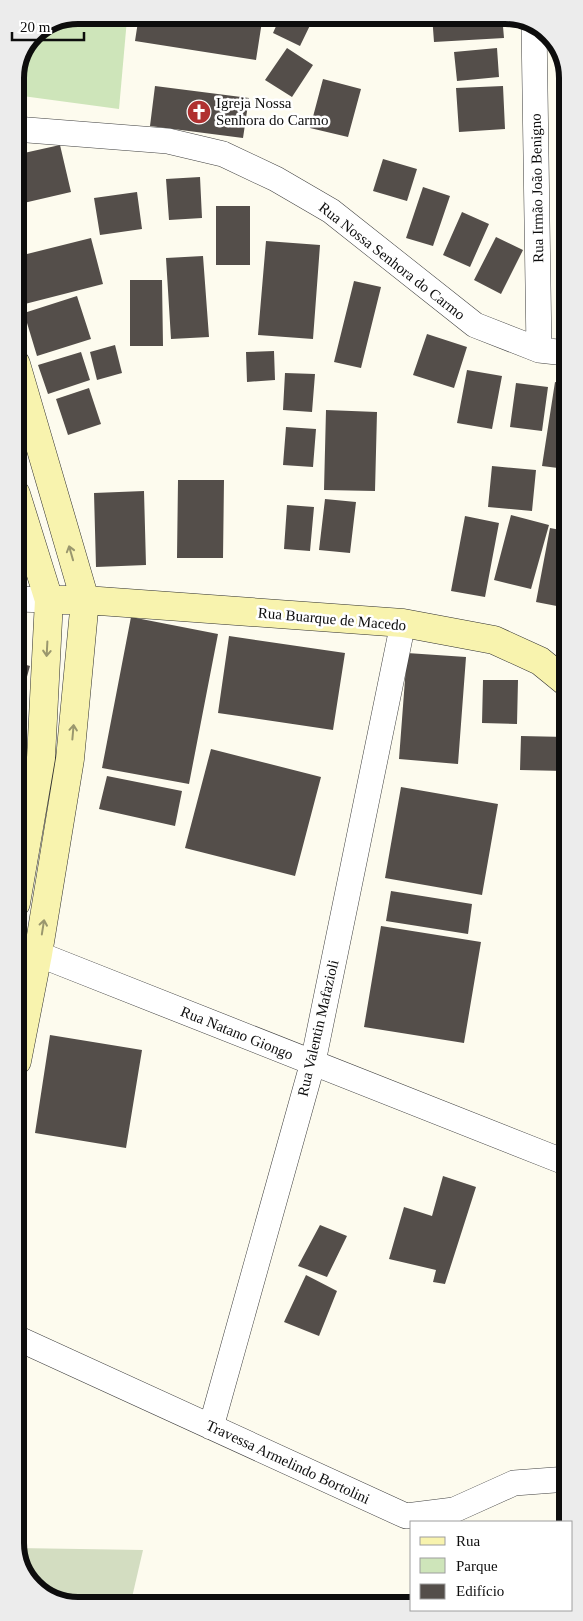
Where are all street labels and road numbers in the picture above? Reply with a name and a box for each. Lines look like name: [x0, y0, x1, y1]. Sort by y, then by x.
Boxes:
street label: Rua Irmão João Benigno: [528, 113, 546, 263]
street label: Rua Nossa Senhora do Carmo: [316, 199, 468, 323]
street label: Rua Buarque de Macedo: [257, 605, 407, 633]
street label: Rua Valentin Mafazioli: [294, 958, 342, 1098]
street label: Rua Natano Giongo: [178, 1003, 296, 1063]
street label: Travessa Armelindo Bortolini: [204, 1417, 372, 1507]

